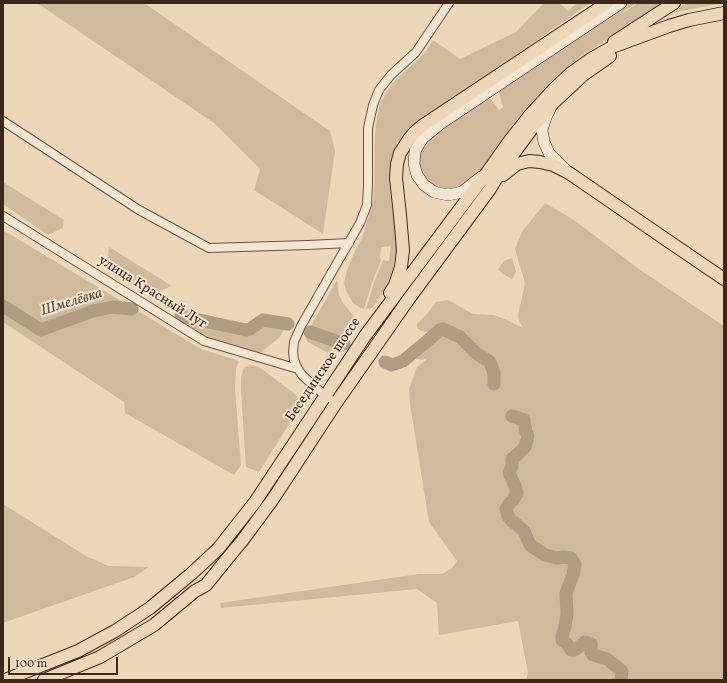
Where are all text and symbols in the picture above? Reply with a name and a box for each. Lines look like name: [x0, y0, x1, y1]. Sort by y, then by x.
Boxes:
street label: улица Красный Луг: [95, 253, 209, 333]
water label: Шмелёвка: [39, 285, 105, 321]
street label: Бесединское шоссе: [283, 315, 365, 425]
scale bar: [10, 649, 120, 675]
text: 100 m: [15, 656, 47, 672]

